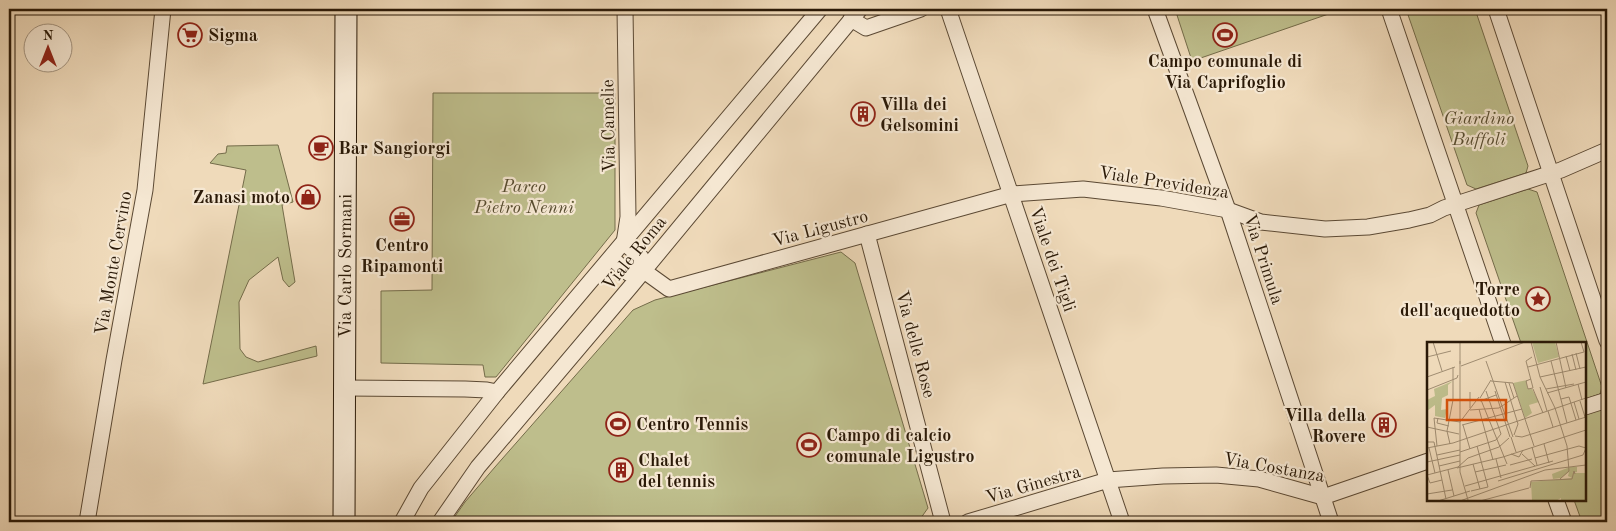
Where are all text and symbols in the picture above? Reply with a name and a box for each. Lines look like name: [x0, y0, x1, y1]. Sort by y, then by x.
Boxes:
north arrow: [22, 22, 72, 72]
supermarket icon: Sigma: [177, 22, 203, 48]
sports icon: Campo comunale di Via Caprifoglio: [1212, 22, 1238, 48]
place label: Sigma: [208, 27, 258, 45]
text: N: [43, 29, 54, 43]
place label: Campo comunale di Via Caprifoglio: [1148, 53, 1302, 92]
street label: Via Camelie: [599, 79, 619, 173]
place label: Villa dei Gelsomini: [880, 96, 959, 135]
building icon: Villa dei Gelsomini: [850, 101, 876, 127]
park label: Giardino Buffoli: [1444, 110, 1514, 149]
cafe icon: Bar Sangiorgi: [308, 135, 334, 161]
place label: Bar Sangiorgi: [338, 140, 451, 158]
street label: Viale Previdenza: [1097, 164, 1230, 202]
park label: Parco Pietro Nenni: [473, 178, 574, 217]
shop icon: Zanasi moto: [295, 184, 321, 210]
place label: Zanasi moto: [193, 189, 290, 207]
street label: Via Monte Cervino: [92, 190, 136, 337]
street label: Via Carlo Sormani: [337, 194, 355, 338]
street label: Viale dei Tigli: [1026, 205, 1078, 314]
office icon: Centro Ripamonti: [389, 206, 415, 232]
street label: Via Ligustro: [770, 207, 870, 250]
street label: Via Primula: [1240, 212, 1286, 307]
street label: Viale Roma: [599, 213, 670, 294]
place label: Centro Ripamonti: [361, 237, 443, 276]
place label: Torre dell'acquedotto: [1400, 281, 1520, 320]
place icon: Torre dell'acquedotto: [1525, 286, 1551, 312]
street label: Via delle Rose: [892, 289, 938, 400]
inset map: [1427, 342, 1586, 501]
place label: Villa della Rovere: [1284, 407, 1366, 446]
sports icon: Centro Tennis: [605, 411, 631, 437]
building icon: Villa della Rovere: [1371, 412, 1397, 438]
place label: Centro Tennis: [636, 416, 748, 434]
place label: Campo di calcio comunale Ligustro: [826, 427, 974, 466]
sports icon: Campo di calcio comunale Ligustro: [796, 432, 822, 458]
street label: Via Costanza: [1222, 450, 1326, 486]
place label: Chalet del tennis: [638, 452, 715, 491]
building icon: Chalet del tennis: [608, 457, 634, 483]
street label: Via Ginestra: [984, 463, 1083, 507]

